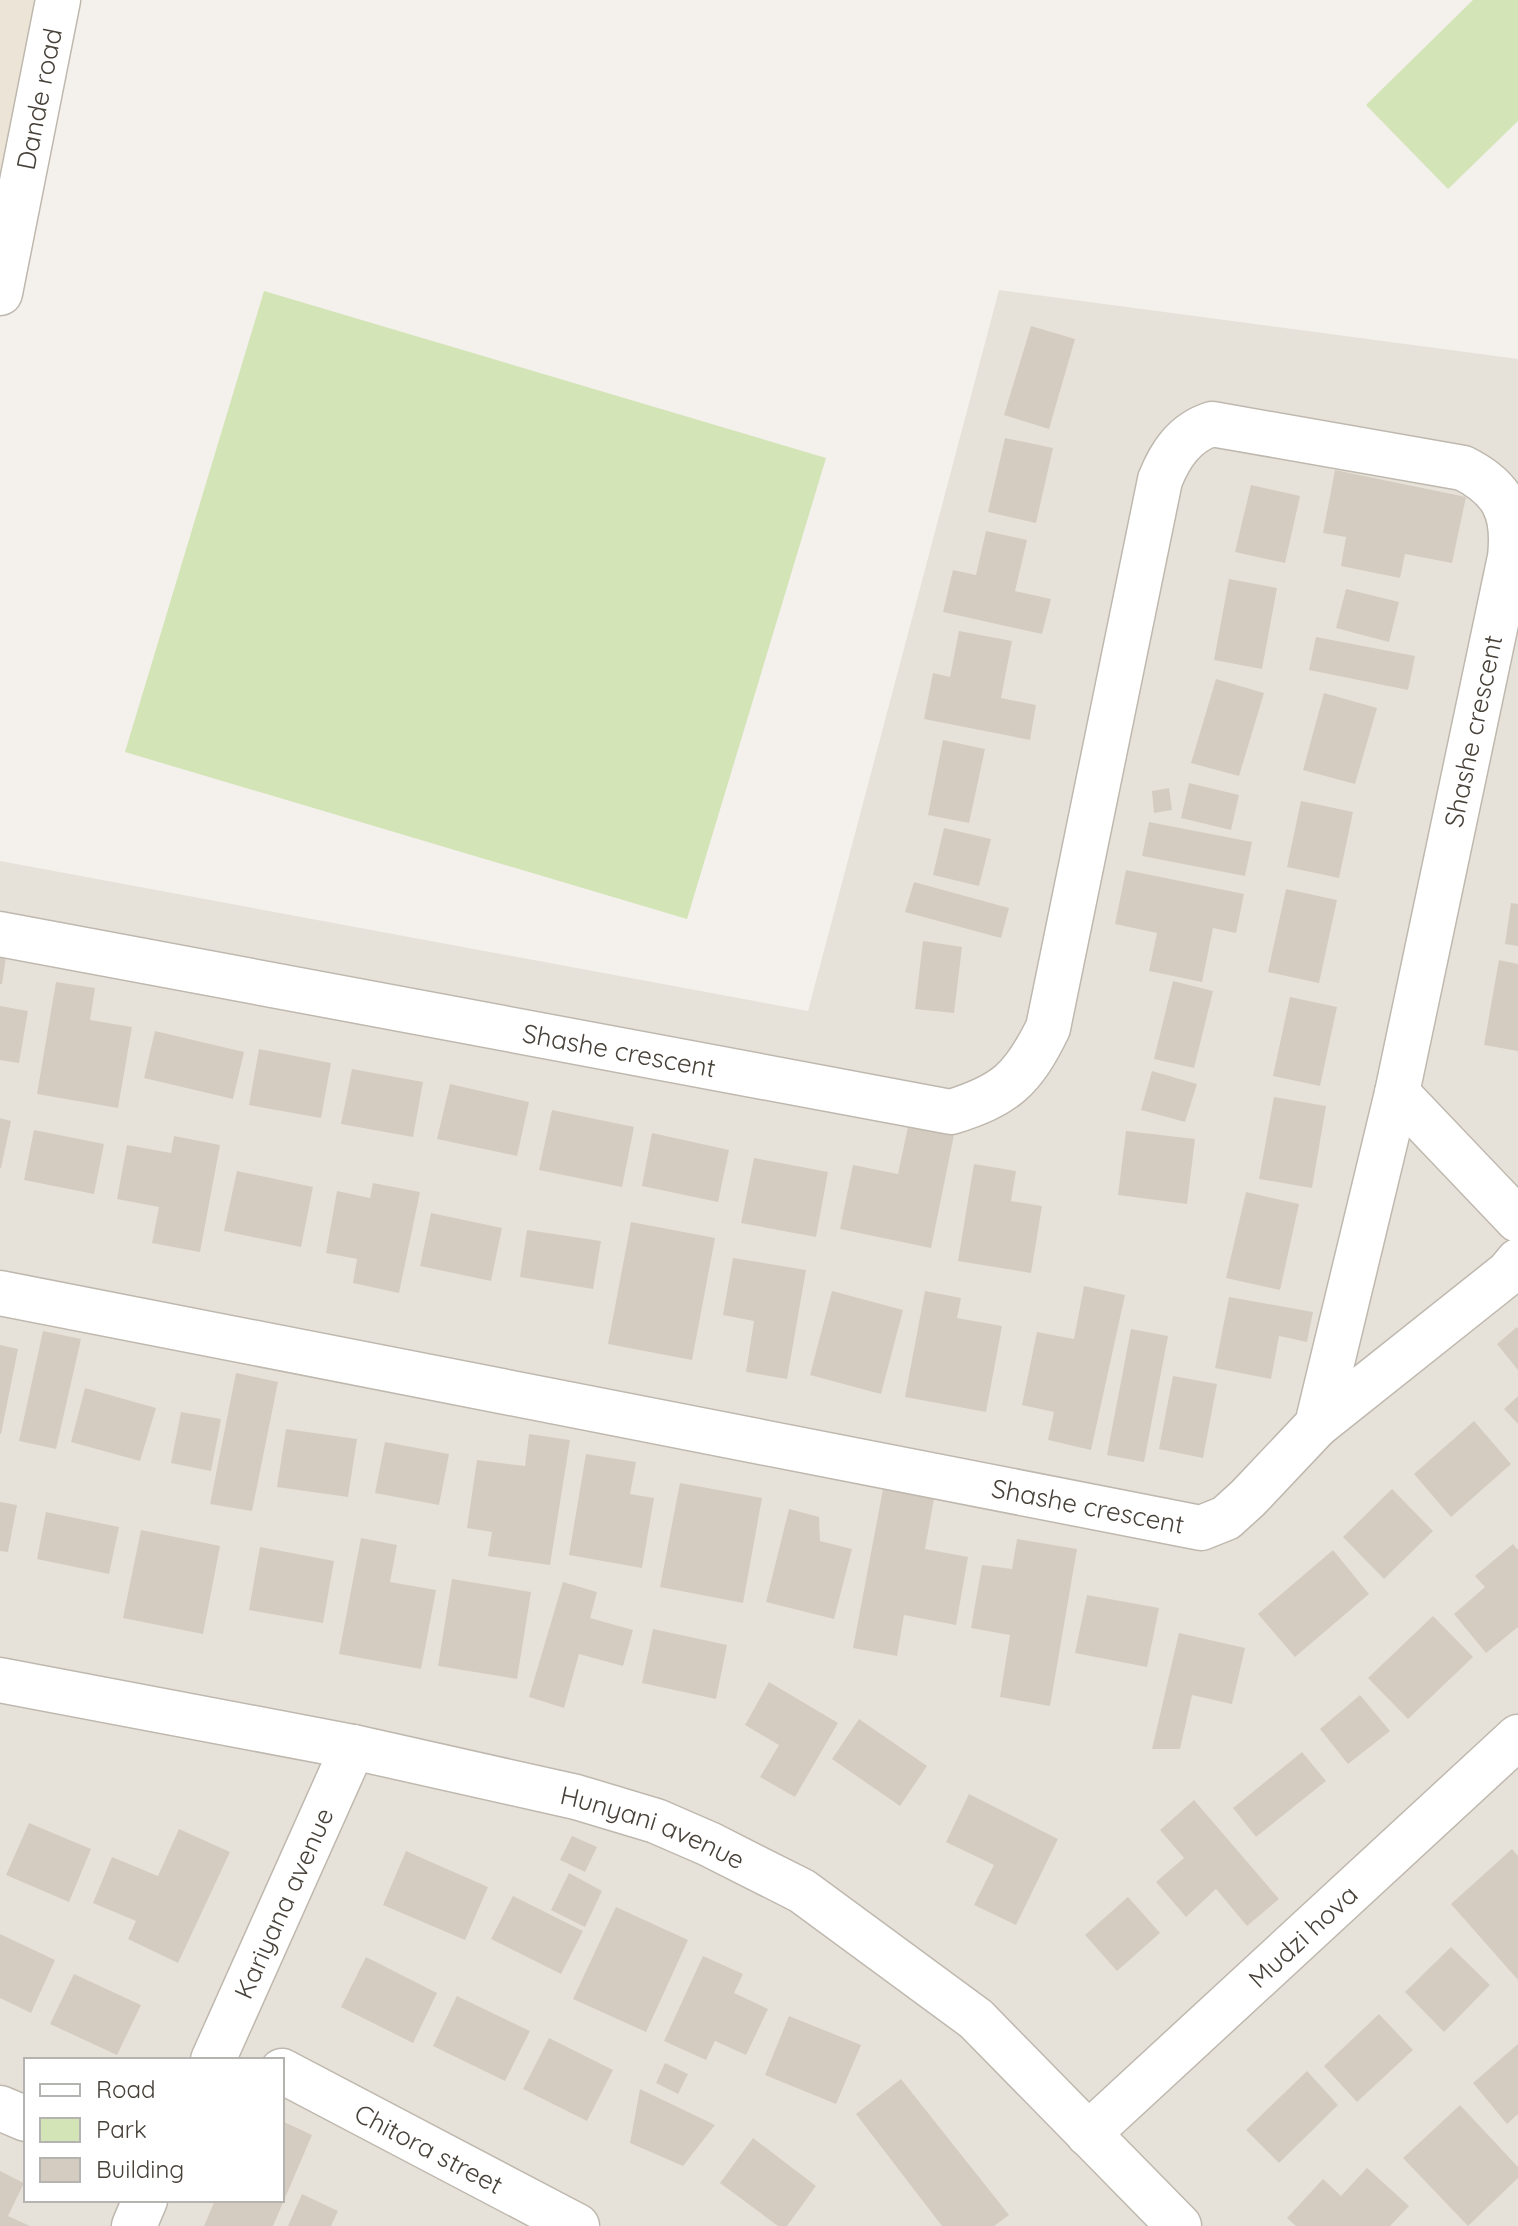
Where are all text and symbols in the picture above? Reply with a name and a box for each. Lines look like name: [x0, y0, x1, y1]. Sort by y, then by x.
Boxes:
street label: Dande road: [8, 25, 69, 172]
street label: Shashe crescent: [1437, 632, 1509, 830]
street label: Shashe crescent: [520, 1016, 719, 1084]
street label: Shashe crescent: [989, 1471, 1187, 1541]
street label: Hunyani avenue: [557, 1778, 751, 1876]
street label: Kariyana avenue: [226, 1802, 340, 2004]
street label: Mudzi hova: [1241, 1877, 1364, 1995]
legend: [24, 2058, 284, 2202]
text: Road: [96, 2074, 156, 2104]
street label: Chitora street: [349, 2096, 509, 2201]
text: Park: [96, 2114, 147, 2144]
text: Building: [96, 2154, 184, 2184]

